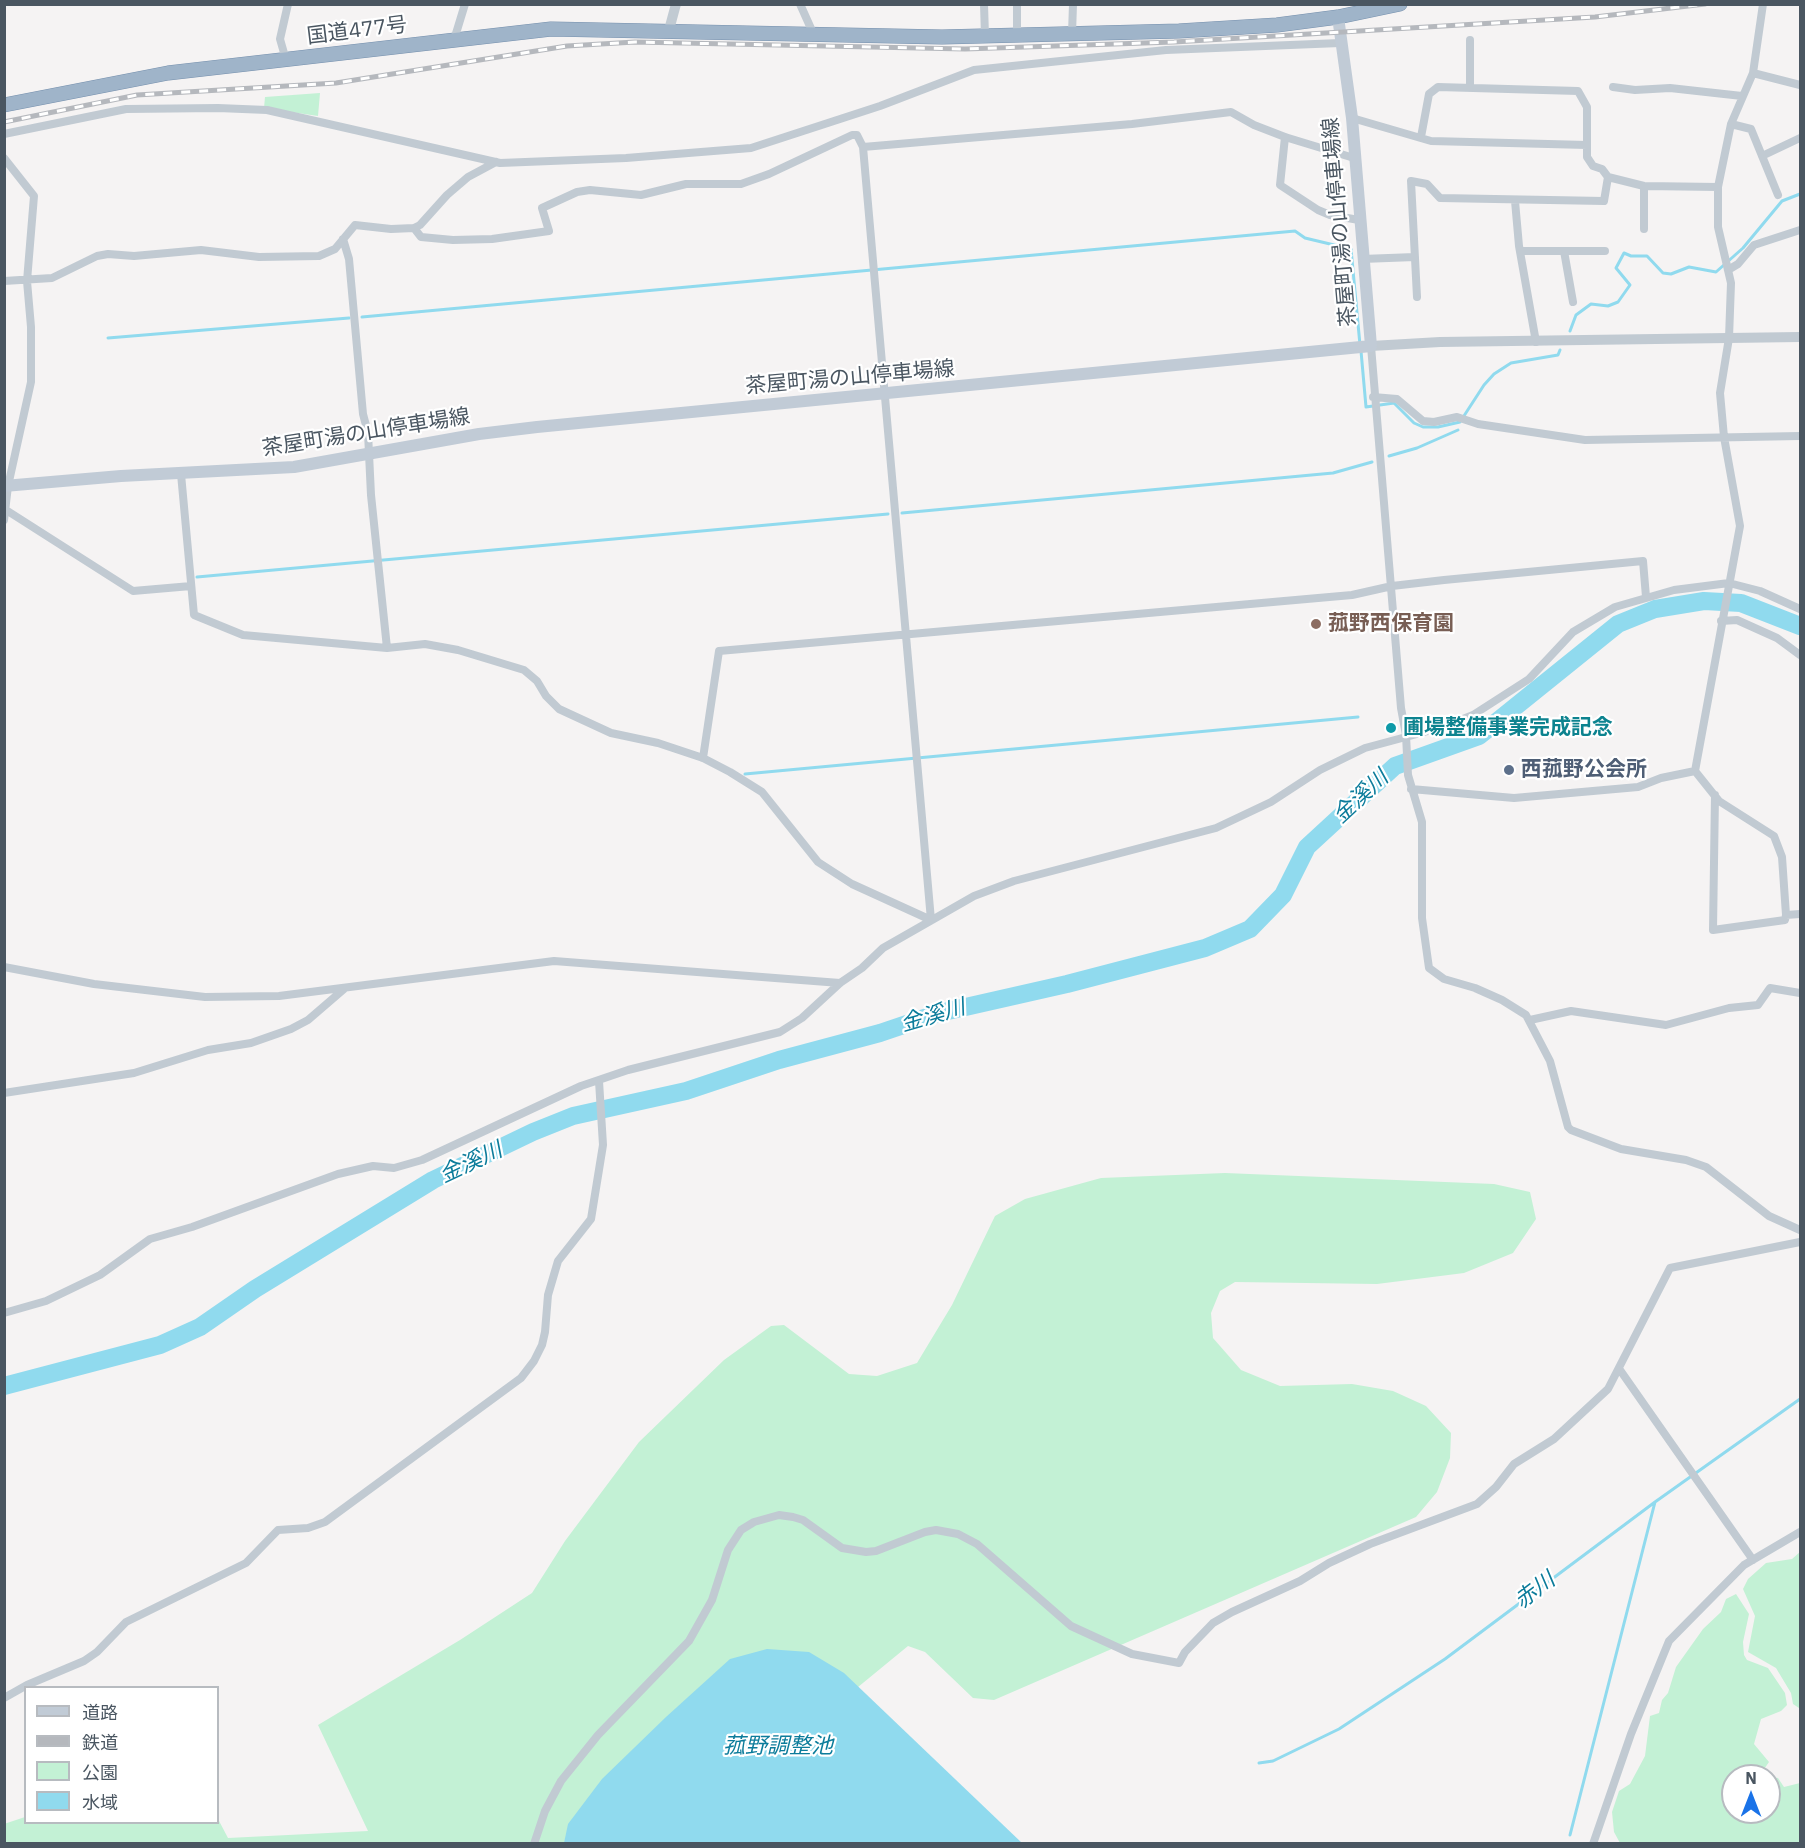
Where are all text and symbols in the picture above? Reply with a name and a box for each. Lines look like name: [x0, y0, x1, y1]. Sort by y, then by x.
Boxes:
street label: 国道477号: [305, 12, 409, 50]
street label: 茶屋町湯の山停車場線: [1318, 116, 1362, 328]
street label: 茶屋町湯の山停車場線: [744, 356, 956, 400]
street label: 茶屋町湯の山停車場線: [260, 404, 472, 462]
place label: 菰野西保育園: [1328, 611, 1454, 637]
marker: 菰野西保育園: [1309, 617, 1323, 631]
place label: 圃場整備事業完成記念: [1403, 715, 1613, 741]
marker: 圃場整備事業完成記念: [1384, 721, 1398, 735]
place label: 西菰野公会所: [1521, 757, 1647, 783]
marker: 西菰野公会所: [1502, 763, 1516, 777]
water label: 金溪川: [1328, 765, 1394, 829]
water label: 金溪川: [898, 994, 968, 1038]
water label: 金溪川: [436, 1137, 506, 1189]
water label: 赤川: [1509, 1567, 1561, 1615]
legend: [24, 1686, 219, 1824]
text: 道路: [82, 1701, 118, 1724]
text: 鉄道: [82, 1731, 118, 1754]
water label: 菰野調整池: [723, 1734, 833, 1760]
text: 公園: [82, 1761, 118, 1784]
north arrow: [1721, 1764, 1781, 1824]
text: N: [1745, 1768, 1757, 1788]
text: 水域: [82, 1791, 118, 1814]

